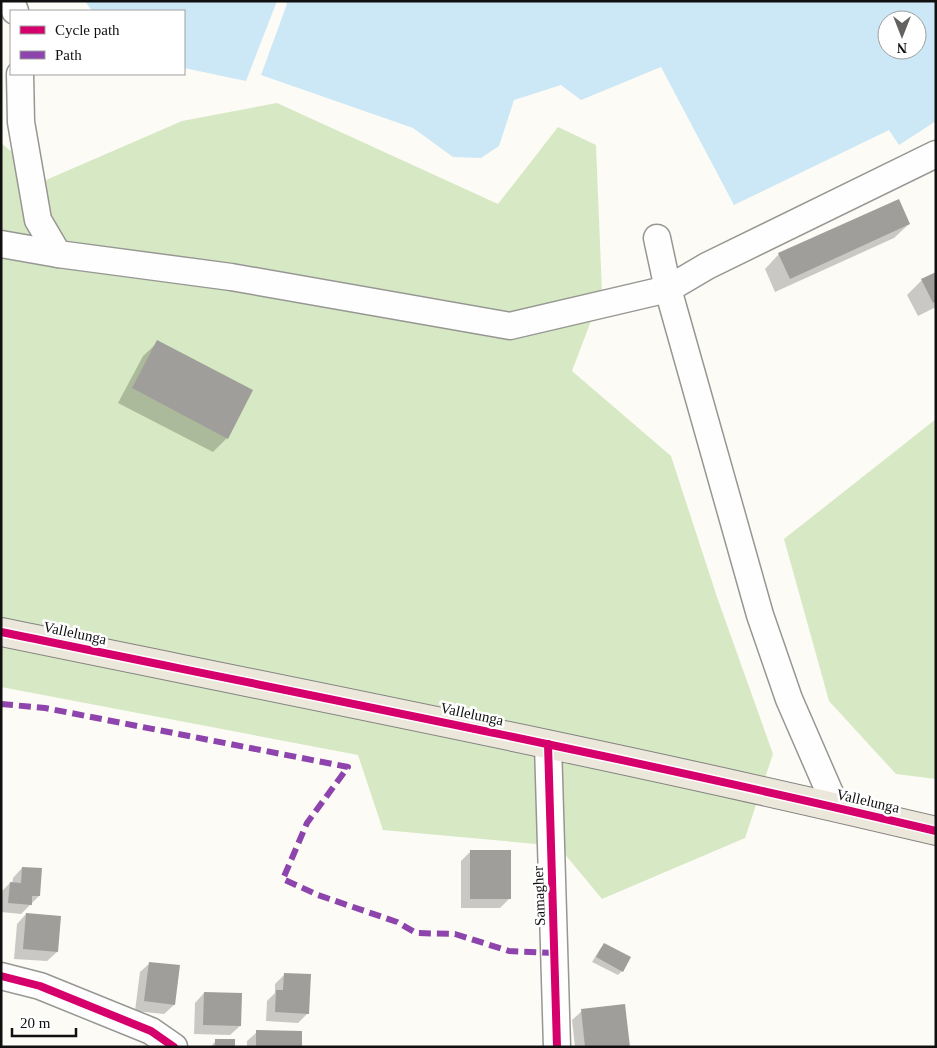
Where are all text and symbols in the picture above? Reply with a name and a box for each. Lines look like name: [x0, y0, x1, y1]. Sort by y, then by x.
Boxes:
legend: [10, 10, 185, 75]
north arrow: [877, 10, 927, 60]
text: Cycle path: [55, 22, 120, 38]
text: N: [897, 40, 907, 55]
text: Path: [55, 47, 82, 63]
street label: Vallelunga: [42, 619, 108, 648]
street label: Vallelunga: [439, 700, 505, 729]
street label: Vallelunga: [835, 786, 901, 816]
street label: Samagher: [530, 866, 548, 926]
scale bar: [12, 1006, 76, 1038]
text: 20 m: [20, 1015, 51, 1031]

